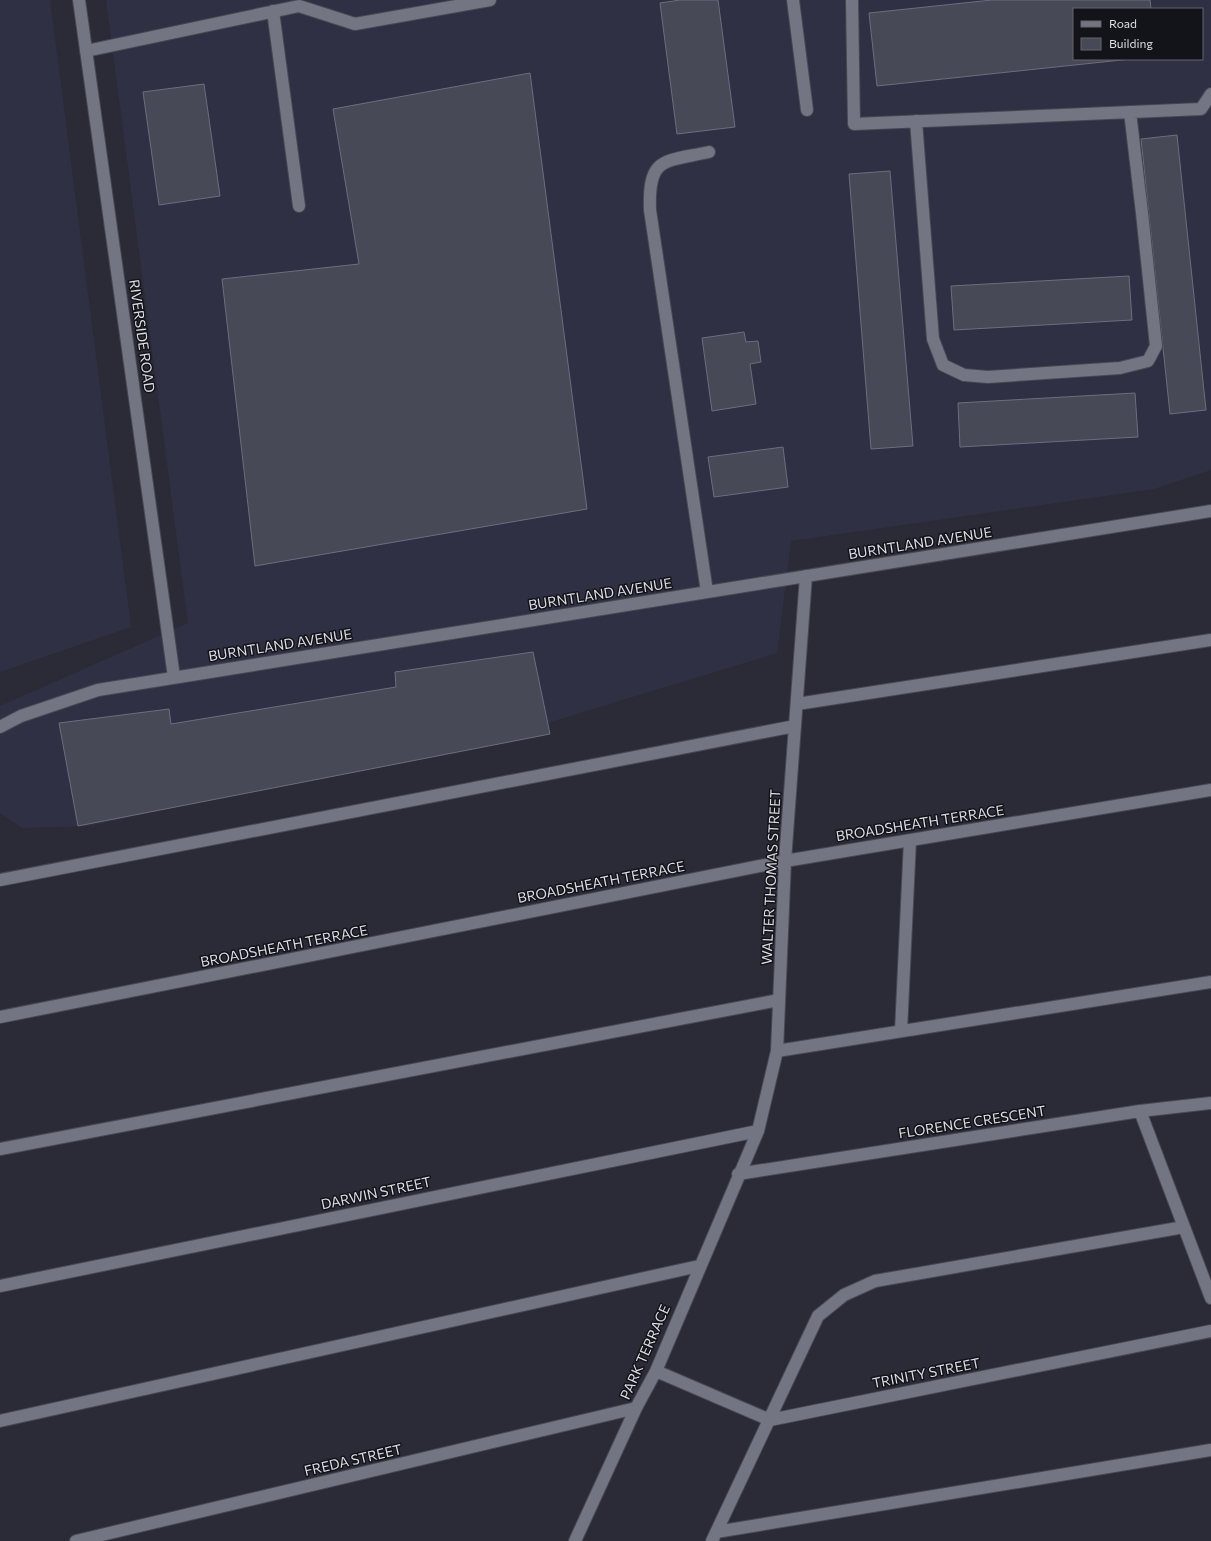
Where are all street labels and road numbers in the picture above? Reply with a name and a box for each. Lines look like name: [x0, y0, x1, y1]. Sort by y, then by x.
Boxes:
street label: RIVERSIDE ROAD: [126, 278, 159, 394]
street label: BURNTLAND AVENUE: [847, 523, 993, 562]
street label: BURNTLAND AVENUE: [527, 574, 673, 613]
street label: BURNTLAND AVENUE: [207, 625, 353, 664]
street label: WALTER THOMAS STREET: [757, 789, 784, 965]
street label: BROADSHEATH TERRACE: [835, 801, 1005, 844]
street label: BROADSHEATH TERRACE: [516, 857, 686, 906]
street label: BROADSHEATH TERRACE: [199, 921, 369, 970]
street label: FLORENCE CRESCENT: [897, 1101, 1047, 1142]
street label: DARWIN STREET: [319, 1173, 433, 1212]
street label: PARK TERRACE: [616, 1302, 673, 1402]
street label: TRINITY STREET: [871, 1354, 981, 1391]
street label: FREDA STREET: [302, 1440, 404, 1479]

